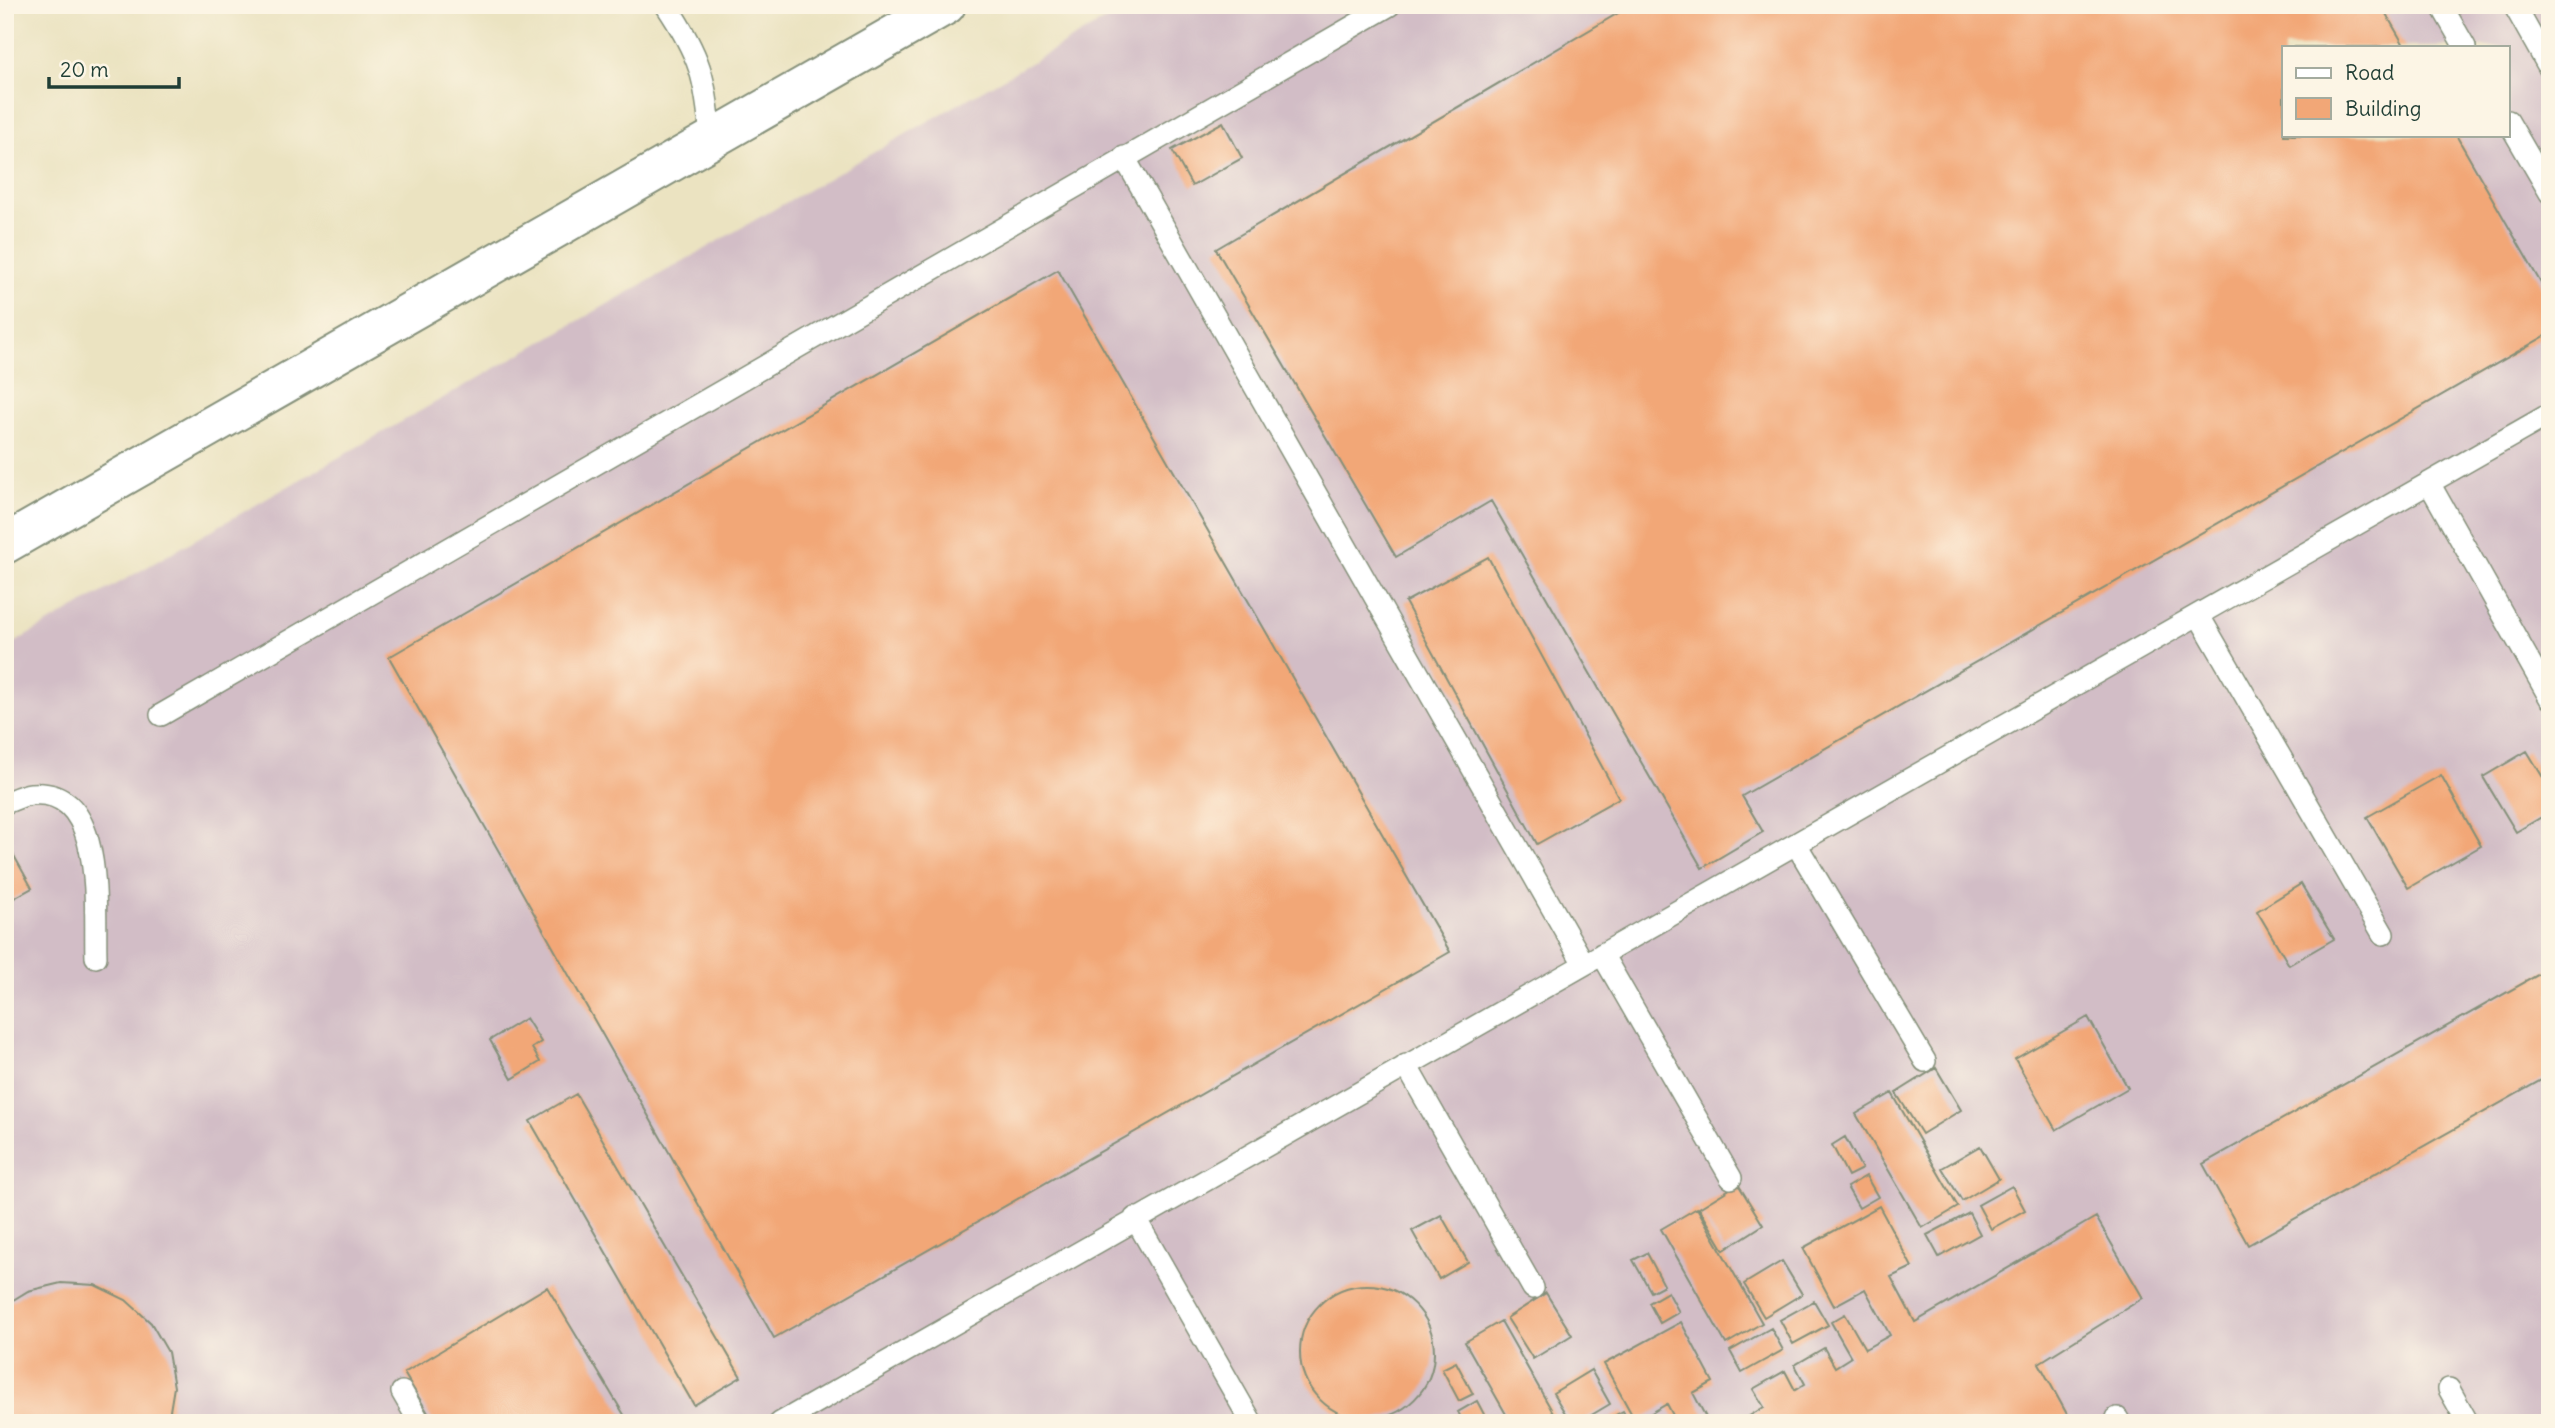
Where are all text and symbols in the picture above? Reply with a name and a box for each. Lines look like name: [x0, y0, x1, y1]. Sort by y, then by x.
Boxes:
scale bar: [49, 46, 178, 90]
legend: [2282, 46, 2510, 136]
text: 20 m: [60, 56, 109, 83]
text: Road: [2345, 59, 2394, 86]
text: Building: [2345, 95, 2421, 122]

